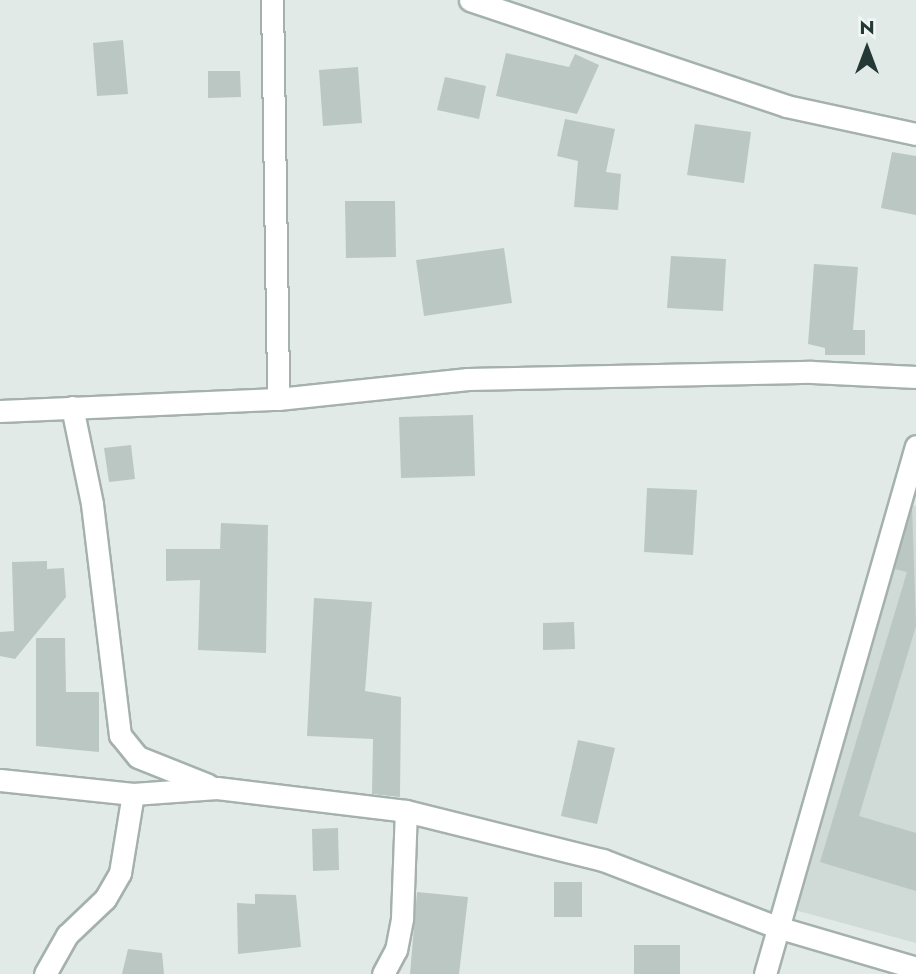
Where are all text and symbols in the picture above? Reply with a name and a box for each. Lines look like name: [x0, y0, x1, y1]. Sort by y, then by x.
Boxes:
north arrow: [832, 14, 902, 84]
text: N: [859, 14, 875, 41]

